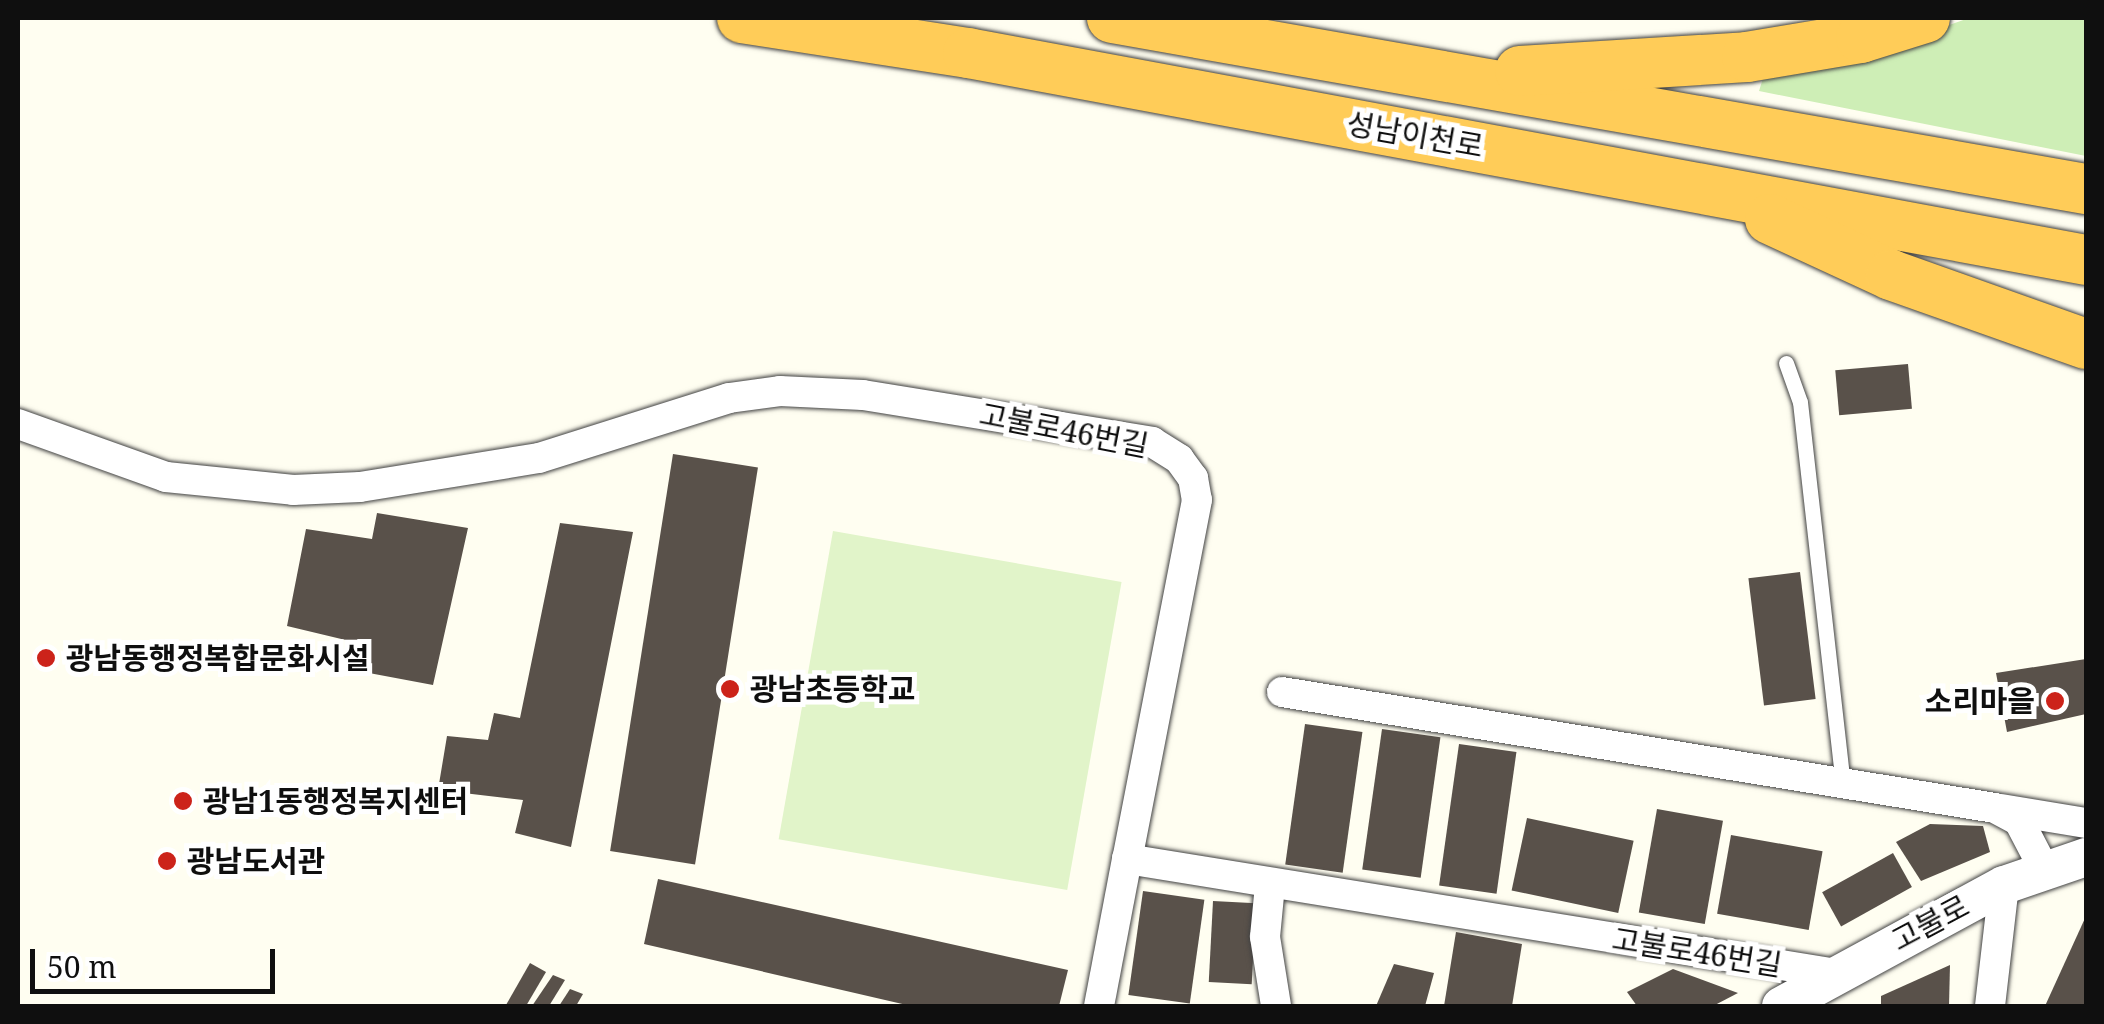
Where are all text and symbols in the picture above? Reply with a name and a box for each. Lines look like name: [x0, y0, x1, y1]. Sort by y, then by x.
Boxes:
street label: 성남이천로: [1344, 105, 1486, 165]
street label: 고불로46번길: [976, 396, 1152, 464]
place label: 광남동행정복합문화시설: [66, 640, 370, 676]
marker: 광남동행정복합문화시설: [35, 647, 57, 669]
place label: 광남초등학교: [750, 671, 916, 707]
marker: 광남초등학교: [719, 678, 741, 700]
place label: 소리마을: [1925, 683, 2035, 719]
marker: 소리마을: [2044, 690, 2066, 712]
place label: 광남1동행정복지센터: [203, 783, 468, 819]
marker: 광남1동행정복지센터: [172, 790, 194, 812]
place label: 광남도서관: [187, 843, 325, 879]
marker: 광남도서관: [156, 850, 178, 872]
street label: 고불로: [1885, 888, 1975, 958]
street label: 고불로46번길: [1609, 921, 1785, 983]
scale bar: [35, 929, 280, 991]
text: 50 m: [47, 946, 117, 987]

